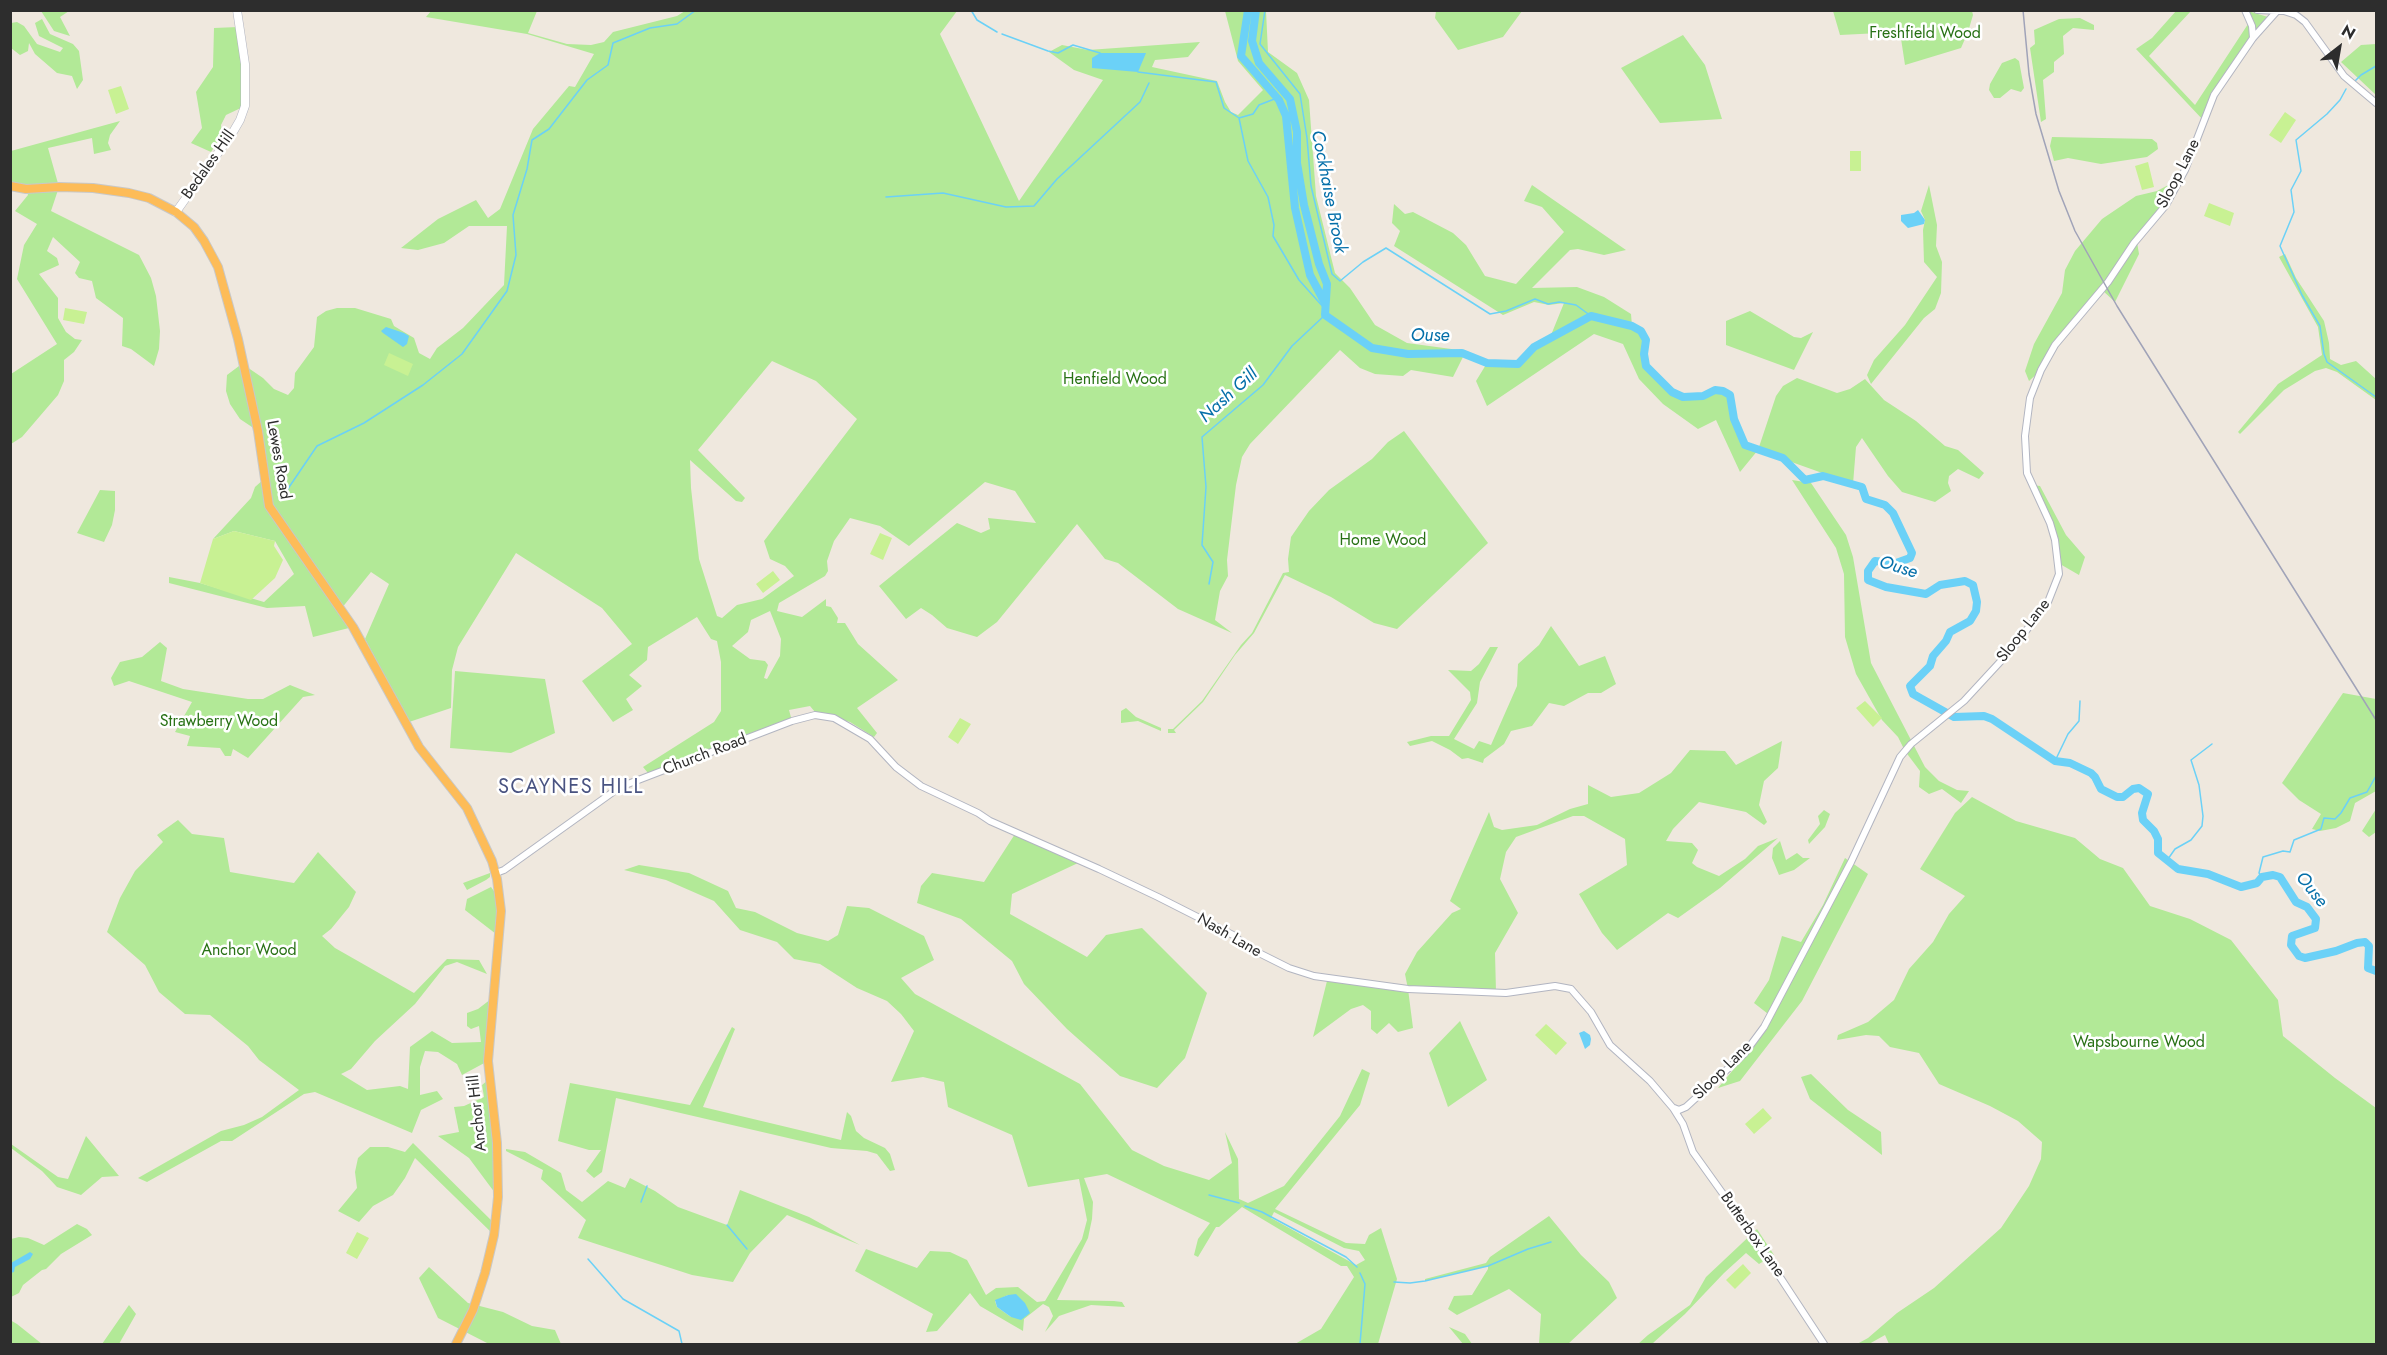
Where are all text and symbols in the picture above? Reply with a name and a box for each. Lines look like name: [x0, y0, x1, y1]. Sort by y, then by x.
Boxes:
north arrow: [2309, 18, 2369, 78]
text: N: [2337, 19, 2360, 45]
park label: Freshfield Wood: [1869, 24, 1981, 44]
street label: Bedales Hill: [178, 127, 240, 203]
water label: Cockhaise Brook: [1305, 129, 1351, 255]
street label: Sloop Lane: [2153, 136, 2205, 212]
water label: Ouse: [1410, 326, 1450, 348]
water label: Nash Gill: [1195, 364, 1263, 428]
park label: Henfield Wood: [1063, 370, 1167, 390]
street label: Lewes Road: [262, 419, 294, 501]
park label: Home Wood: [1340, 531, 1426, 551]
water label: Ouse: [1876, 552, 1920, 584]
street label: Sloop Lane: [1993, 595, 2055, 667]
park label: Strawberry Wood: [160, 712, 278, 732]
street label: Church Road: [660, 730, 750, 780]
district label: SCAYNES HILL: [498, 776, 644, 800]
water label: Ouse: [2290, 868, 2332, 912]
street label: Nash Lane: [1193, 910, 1265, 962]
park label: Anchor Wood: [201, 941, 297, 961]
park label: Wapsbourne Wood: [2073, 1033, 2205, 1053]
street label: Sloop Lane: [1690, 1038, 1756, 1104]
street label: Anchor Hill: [464, 1074, 492, 1152]
street label: Butterbox Lane: [1716, 1189, 1788, 1281]

